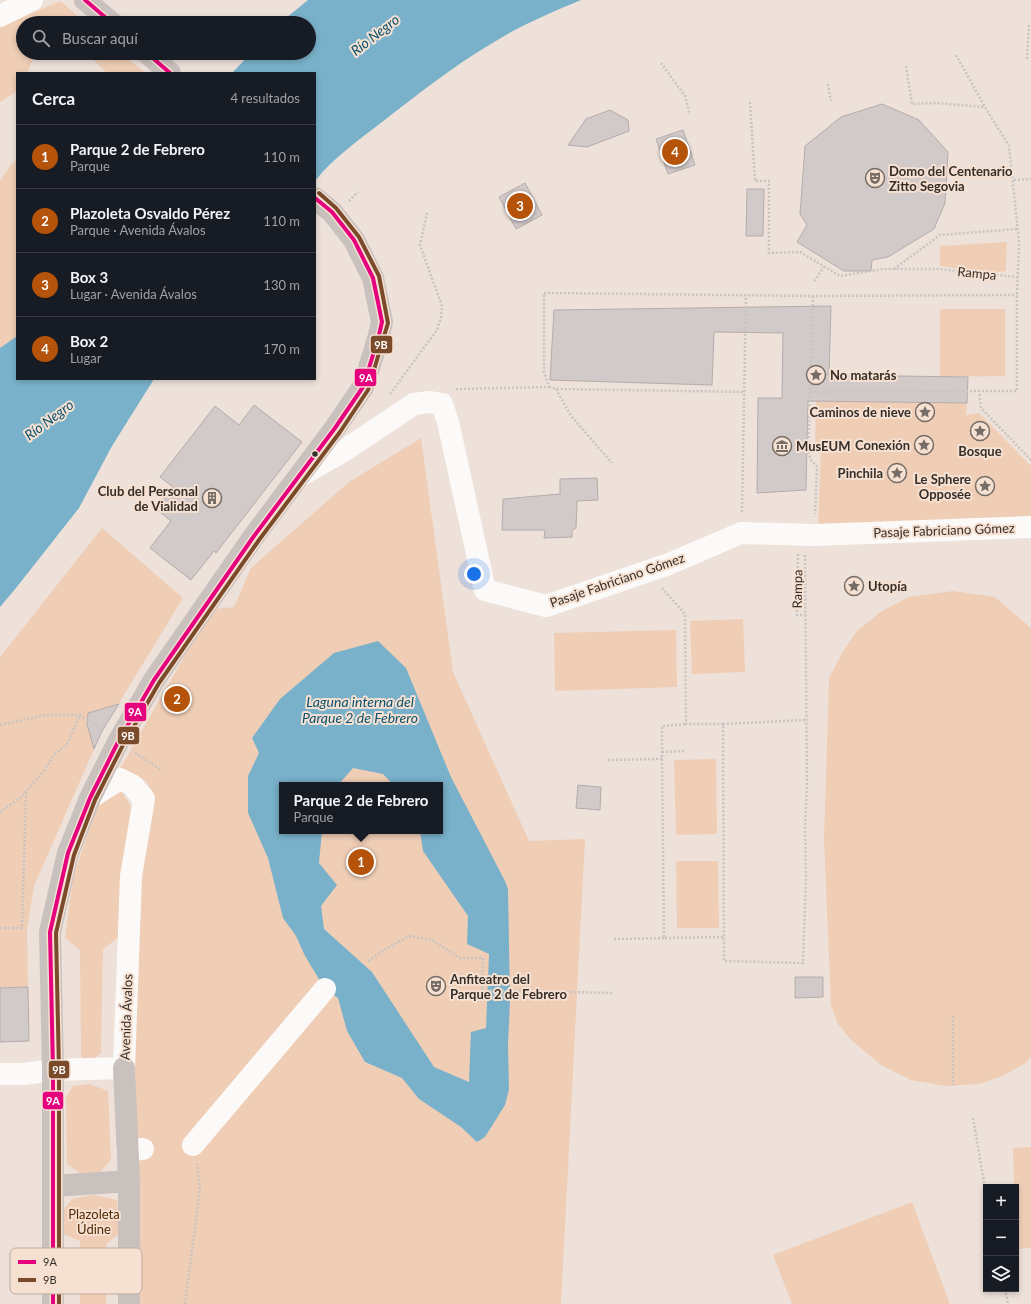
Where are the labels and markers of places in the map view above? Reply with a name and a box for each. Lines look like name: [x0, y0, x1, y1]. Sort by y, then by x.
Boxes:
pin: 4: [662, 137, 688, 167]
place label: Domo del Centenario Zitto Segovia: [889, 163, 1013, 194]
theatre icon: Domo del Centenario Zitto Segovia: [864, 167, 886, 189]
pin: 3: [507, 191, 533, 221]
place icon: No matarás: [805, 364, 827, 386]
place label: No matarás: [830, 367, 897, 383]
place icon: Caminos de nieve: [914, 401, 936, 423]
place label: Caminos de nieve: [809, 404, 911, 420]
place icon: Bosque: [969, 420, 991, 442]
place icon: Conexión: [913, 434, 935, 456]
museum icon: MusEUM: [771, 435, 793, 457]
place label: Conexión: [855, 437, 910, 453]
place label: MusEUM: [796, 438, 850, 454]
place label: Bosque: [958, 443, 1002, 459]
unlabelled marker: [310, 449, 320, 459]
place icon: Pinchila: [886, 462, 908, 484]
place label: Pinchila: [838, 465, 883, 481]
place label: Le Sphere Opposée: [914, 471, 971, 502]
place icon: Le Sphere Opposée: [974, 475, 996, 497]
place label: Club del Personal de Vialidad: [98, 483, 198, 514]
building icon: Club del Personal de Vialidad: [201, 487, 223, 509]
place icon: Utopía: [843, 575, 865, 597]
place label: Utopía: [868, 578, 907, 594]
pin: 2: [164, 684, 190, 714]
pin: 1: [348, 847, 374, 877]
place label: Anfiteatro del Parque 2 de Febrero: [449, 971, 567, 1002]
theatre icon: Anfiteatro del Parque 2 de Febrero: [425, 975, 447, 997]

